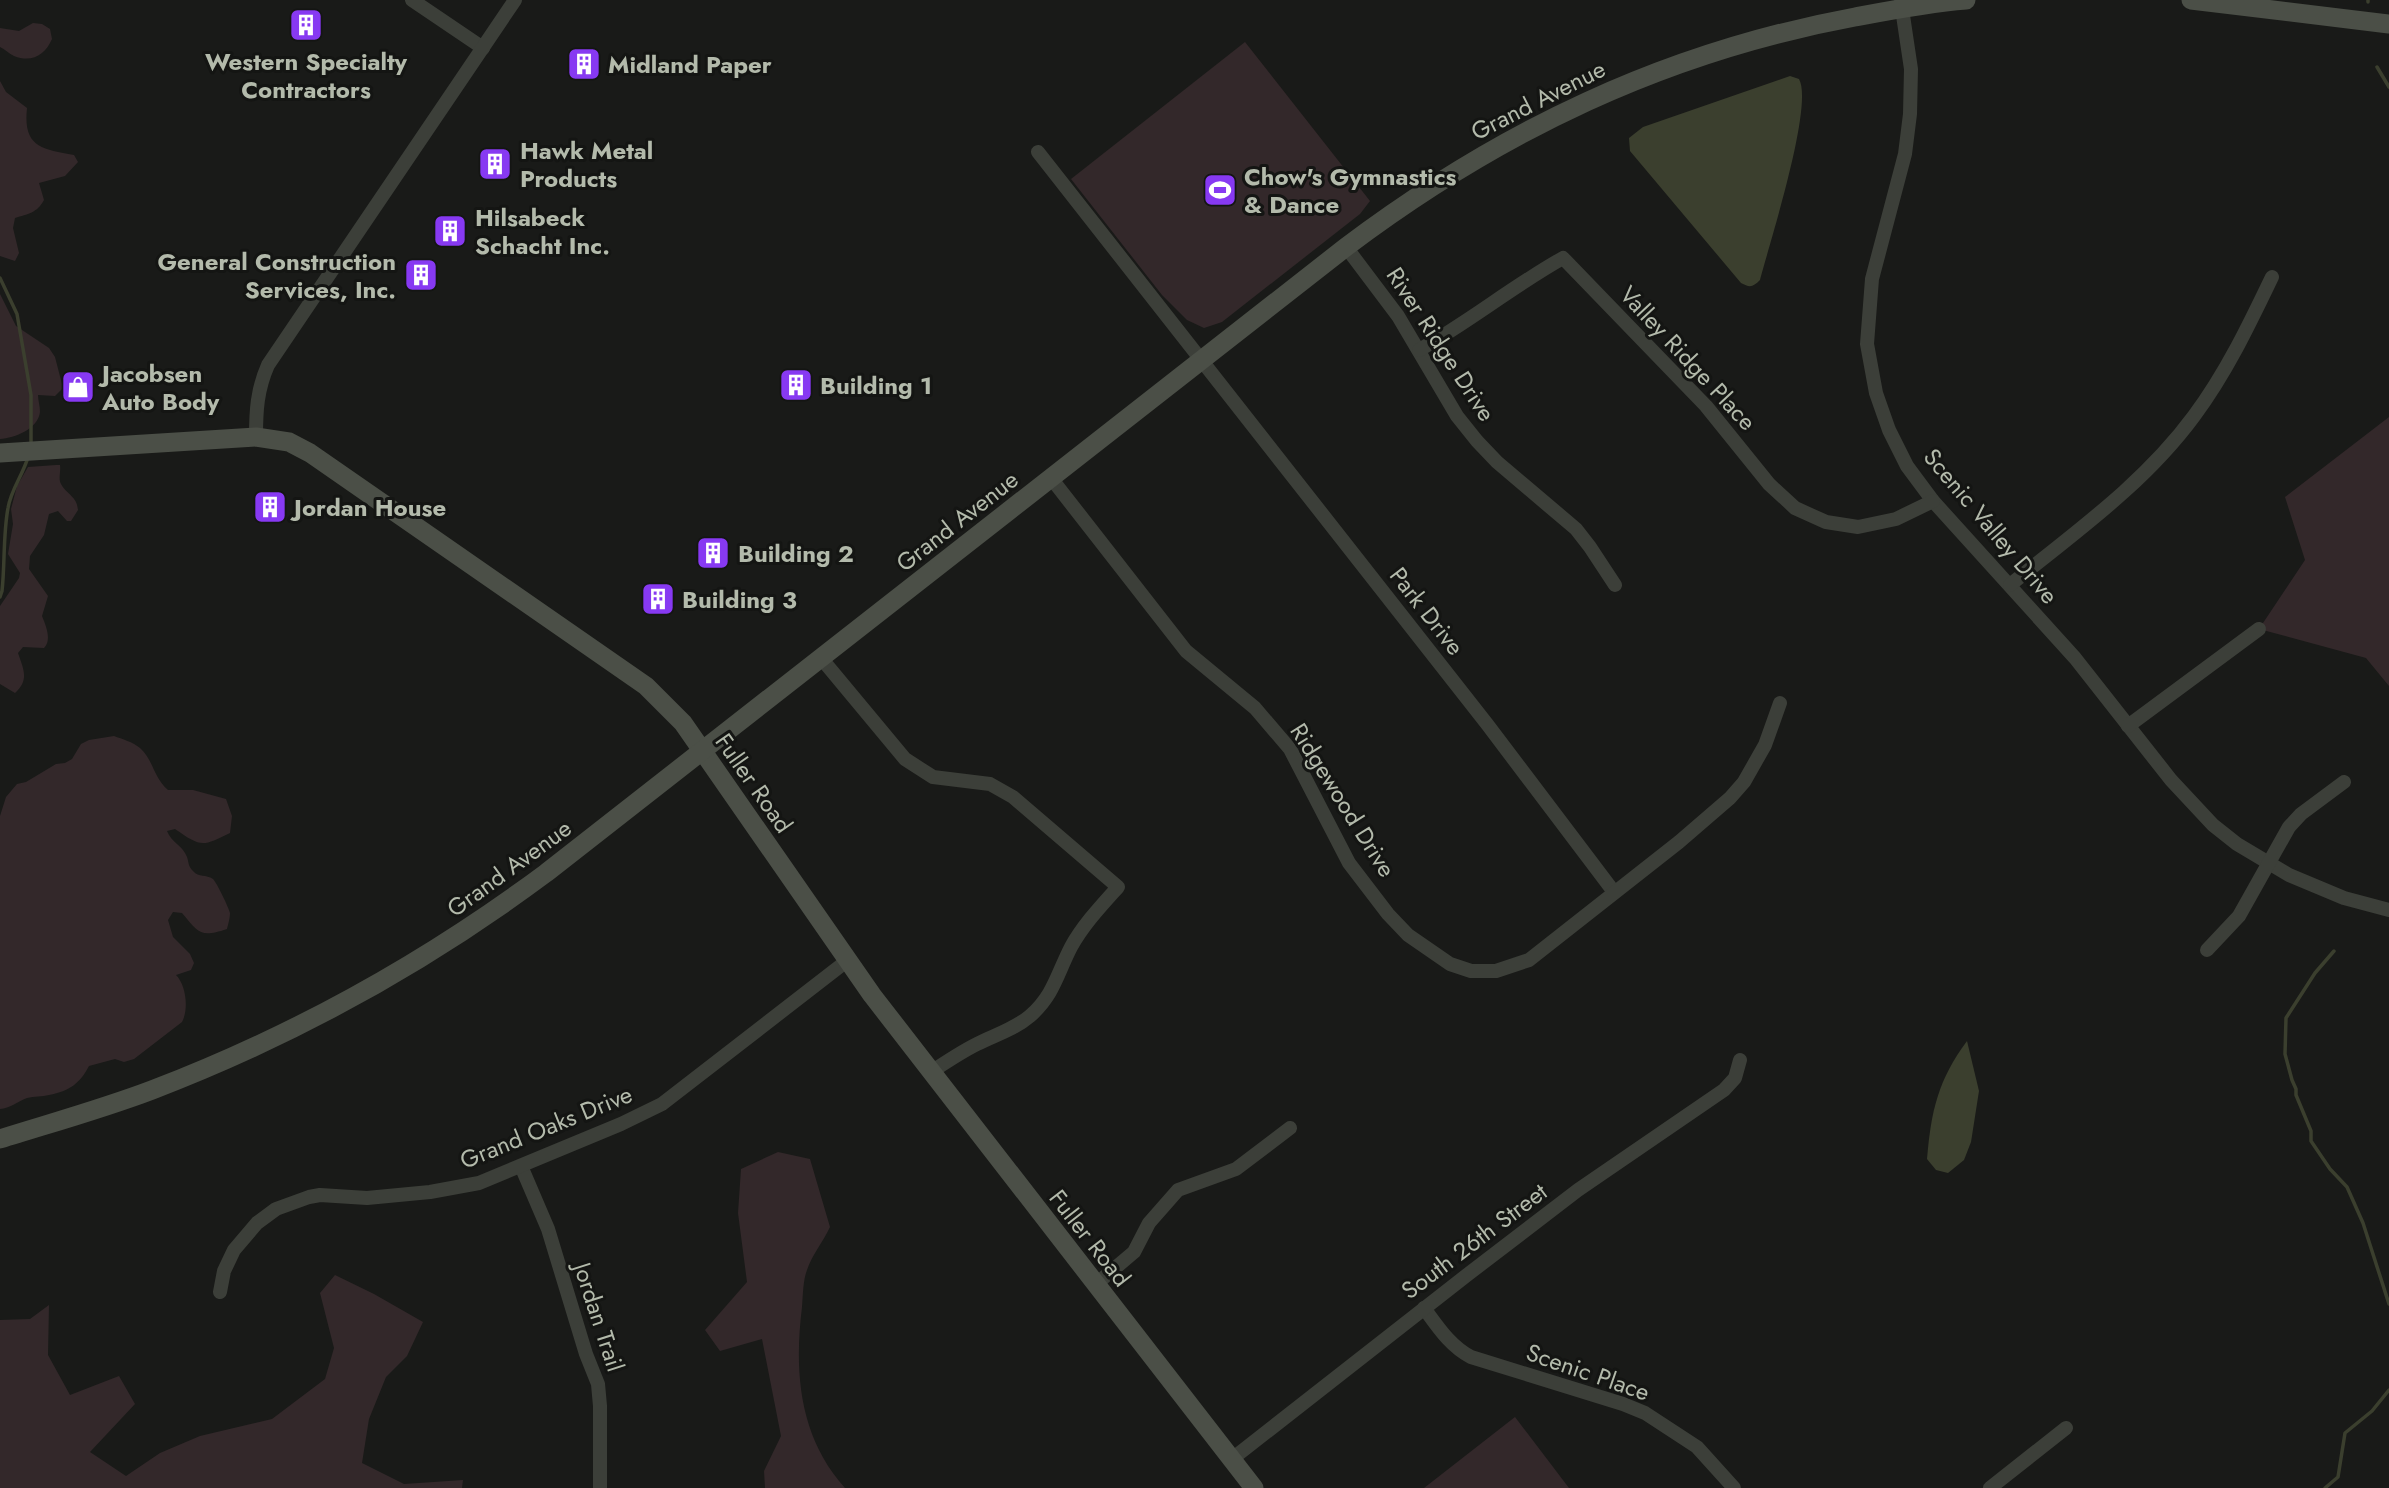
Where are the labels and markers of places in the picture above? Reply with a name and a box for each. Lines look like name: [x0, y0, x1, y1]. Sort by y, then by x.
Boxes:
building icon: Western Specialty Contractors: [287, 6, 325, 44]
place label: Western Specialty Contractors: [205, 44, 408, 107]
building icon: Midland Paper: [565, 45, 603, 83]
place label: Midland Paper: [608, 47, 772, 82]
place label: Hawk Metal Products: [520, 133, 653, 196]
building icon: Hawk Metal Products: [476, 145, 514, 183]
place label: Chow's Gymnastics & Dance: [1244, 159, 1457, 222]
sports icon: Chow's Gymnastics & Dance: [1201, 171, 1239, 209]
place label: Hilsabeck Schacht Inc.: [475, 200, 610, 263]
building icon: Hilsabeck Schacht Inc.: [431, 212, 469, 250]
place label: General Construction Services, Inc.: [158, 244, 396, 307]
building icon: General Construction Services, Inc.: [402, 256, 440, 294]
place label: Jacobsen Auto Body: [98, 356, 220, 419]
building icon: Building 1: [777, 366, 815, 404]
shop icon: Jacobsen Auto Body: [59, 368, 97, 406]
place label: Building 1: [820, 368, 932, 403]
building icon: Jordan House: [251, 488, 289, 526]
place label: Jordan House: [290, 490, 446, 525]
building icon: Building 2: [694, 534, 732, 572]
place label: Building 2: [738, 536, 854, 571]
building icon: Building 3: [639, 580, 677, 618]
place label: Building 3: [682, 582, 797, 617]

